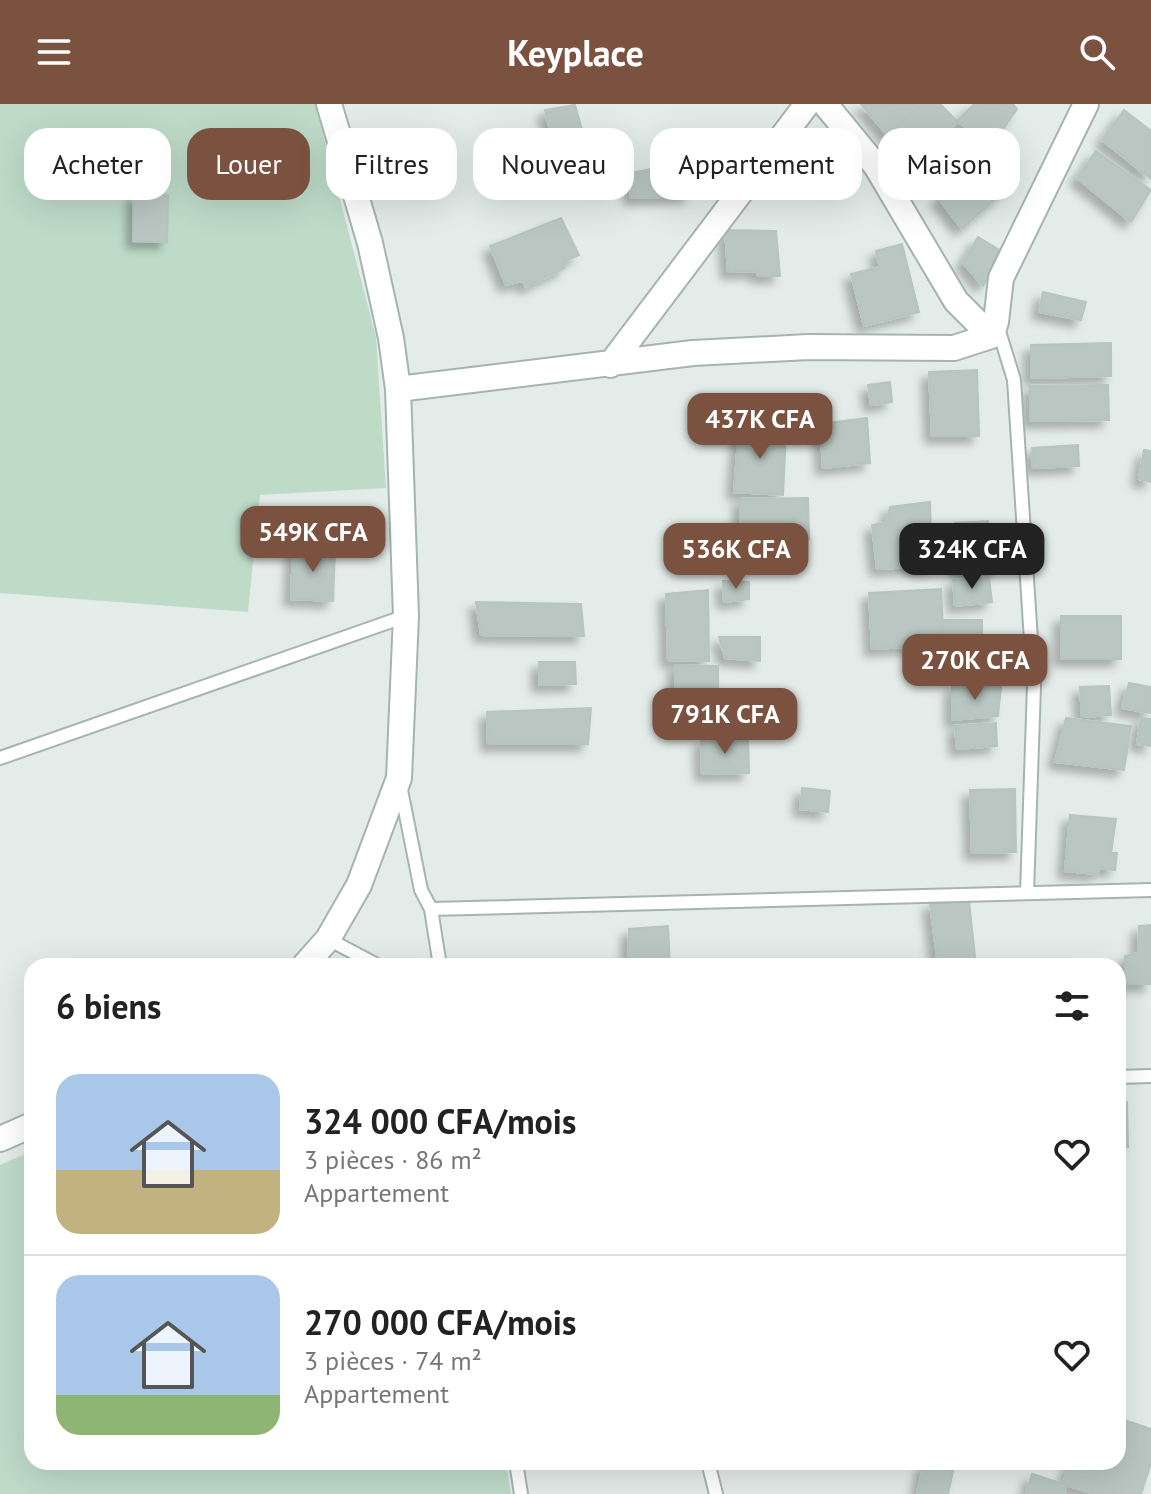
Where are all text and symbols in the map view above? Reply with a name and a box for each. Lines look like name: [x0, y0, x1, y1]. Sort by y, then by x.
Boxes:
text: Keyplace: [507, 29, 644, 76]
icon: menu: [32, 30, 76, 74]
icon: search: [1075, 30, 1119, 74]
chip: Acheter: [24, 128, 171, 200]
chip: Louer: [187, 128, 310, 200]
chip: Filtres: [326, 128, 457, 200]
chip: Nouveau: [473, 128, 634, 200]
chip: Appartement: [650, 128, 862, 200]
chip: Maison: [878, 128, 1020, 200]
pin: 437K CFA: [677, 393, 843, 461]
text: 437K CFA: [705, 402, 815, 435]
pin: 549K CFA: [230, 506, 396, 574]
text: 549K CFA: [258, 515, 368, 548]
pin: 536K CFA: [653, 523, 819, 591]
pin: 324K CFA: [889, 523, 1055, 591]
text: 536K CFA: [681, 532, 791, 565]
text: 324K CFA: [917, 532, 1027, 565]
pin: 270K CFA: [892, 634, 1058, 702]
text: 270K CFA: [920, 643, 1030, 676]
pin: 791K CFA: [642, 688, 808, 756]
text: 791K CFA: [670, 697, 780, 730]
text: 6 biens: [56, 984, 161, 1028]
icon: filters: [1050, 984, 1094, 1028]
text: 324 000 CFA/mois: [304, 1099, 576, 1143]
icon: home: [120, 1106, 216, 1202]
icon: heart: [1050, 1132, 1094, 1176]
text: 3 pièces · 86 m²: [304, 1143, 482, 1176]
text: Appartement: [304, 1176, 449, 1209]
text: 270 000 CFA/mois: [304, 1300, 576, 1344]
icon: home: [120, 1307, 216, 1403]
icon: heart: [1050, 1333, 1094, 1377]
text: 3 pièces · 74 m²: [304, 1344, 482, 1377]
text: Appartement: [304, 1377, 449, 1410]

